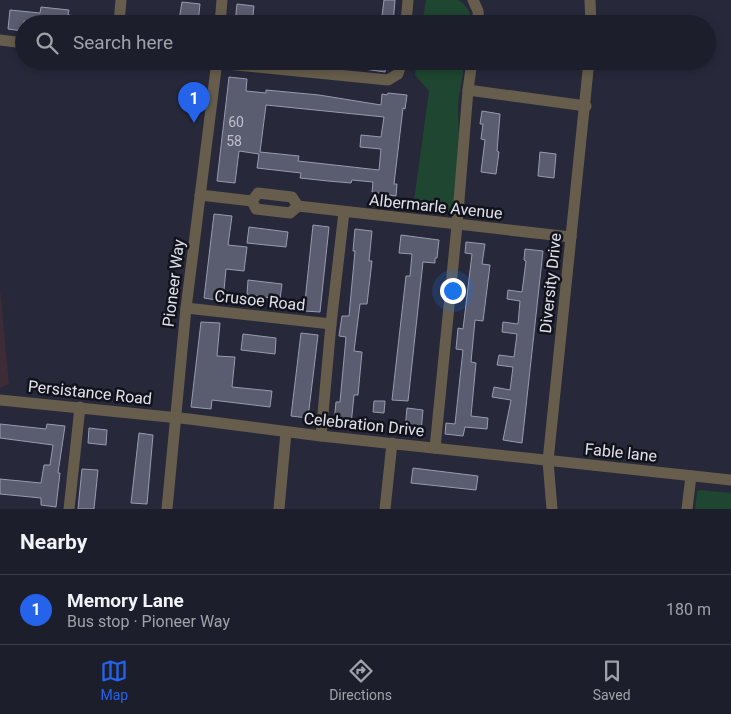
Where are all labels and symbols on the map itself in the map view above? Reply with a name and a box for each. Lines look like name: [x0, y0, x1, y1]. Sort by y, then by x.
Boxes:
pin: 1: [178, 82, 210, 123]
house number: 60: [228, 114, 244, 130]
house number: 58: [226, 133, 242, 149]
street label: Albermarle Avenue: [368, 190, 504, 223]
street label: Diversity Drive: [536, 232, 565, 334]
street label: Pioneer Way: [159, 238, 188, 328]
your location: [440, 278, 466, 304]
street label: Crusoe Road: [214, 286, 306, 315]
street label: Persistance Road: [27, 377, 153, 408]
street label: Celebration Drive: [303, 409, 425, 440]
street label: Fable lane: [584, 439, 658, 466]

